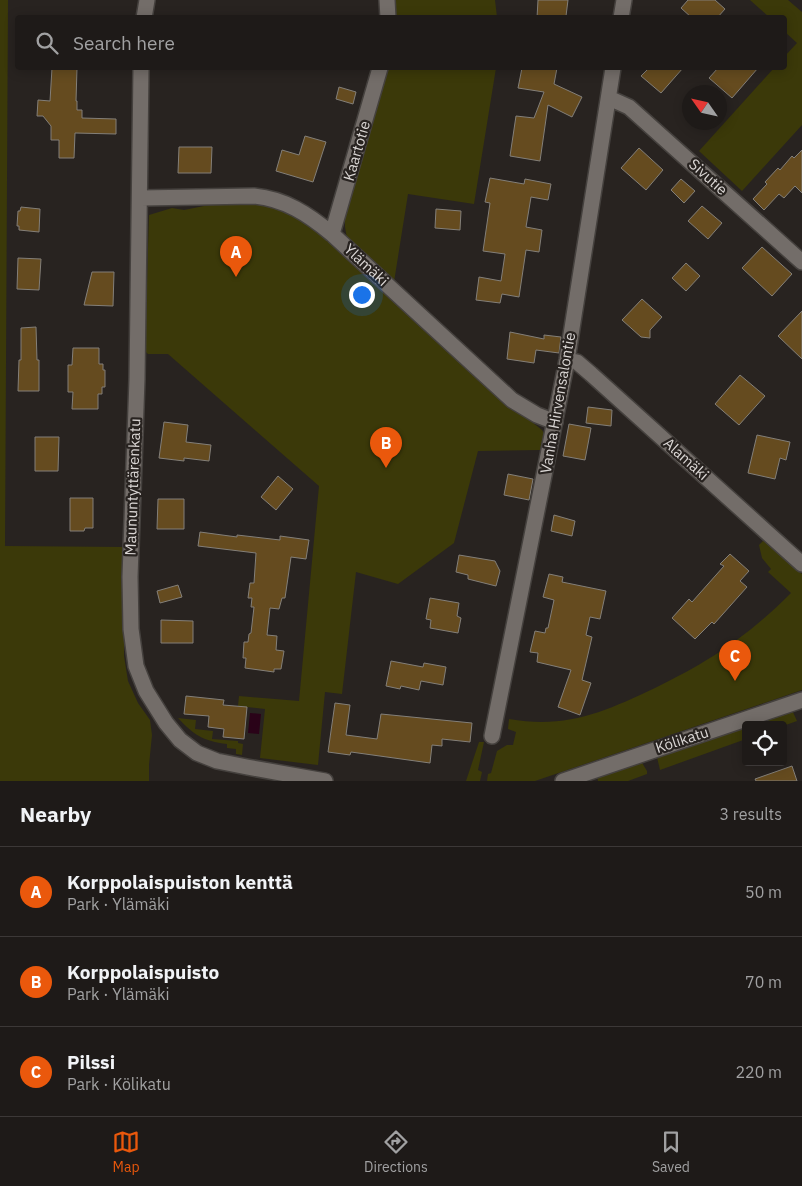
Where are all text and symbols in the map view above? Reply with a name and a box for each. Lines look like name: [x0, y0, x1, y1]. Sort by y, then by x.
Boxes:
search box: [15, 15, 787, 70]
icon: search: [33, 29, 61, 57]
text: Search here: [73, 31, 175, 55]
north arrow: [682, 85, 727, 130]
street label: Kaartotie: [339, 119, 374, 183]
street label: Sivutie: [685, 154, 732, 199]
pin: A: [220, 236, 252, 277]
street label: Ylämäki: [340, 239, 392, 290]
your location: [349, 282, 375, 308]
street label: Vanha Hirvensalontie: [536, 331, 579, 475]
street label: Maununtyttärenkatu: [121, 418, 144, 556]
pin: B: [370, 427, 402, 468]
street label: Alamäki: [660, 433, 713, 484]
pin: C: [719, 640, 751, 681]
map controls: [742, 721, 787, 766]
button: locate: [742, 721, 787, 766]
street label: Kölikatu: [653, 722, 711, 757]
text: Nearby: [20, 800, 91, 828]
text: 3 results: [719, 804, 782, 824]
text: Korppolaispuiston kenttä: [67, 870, 293, 894]
text: A: [31, 882, 41, 902]
text: 50 m: [745, 882, 782, 902]
text: Park · Ylämäki: [67, 894, 169, 914]
text: Korppolaispuisto: [67, 960, 219, 984]
text: B: [31, 972, 41, 992]
text: 70 m: [745, 972, 782, 992]
text: Park · Ylämäki: [67, 984, 169, 1004]
text: Pilssi: [67, 1050, 115, 1074]
text: C: [31, 1062, 41, 1082]
text: 220 m: [735, 1062, 782, 1082]
text: Park · Kölikatu: [67, 1074, 171, 1094]
tab: Map: [112, 1128, 140, 1176]
tab: Directions: [364, 1128, 428, 1176]
tab: Saved: [652, 1128, 690, 1176]

